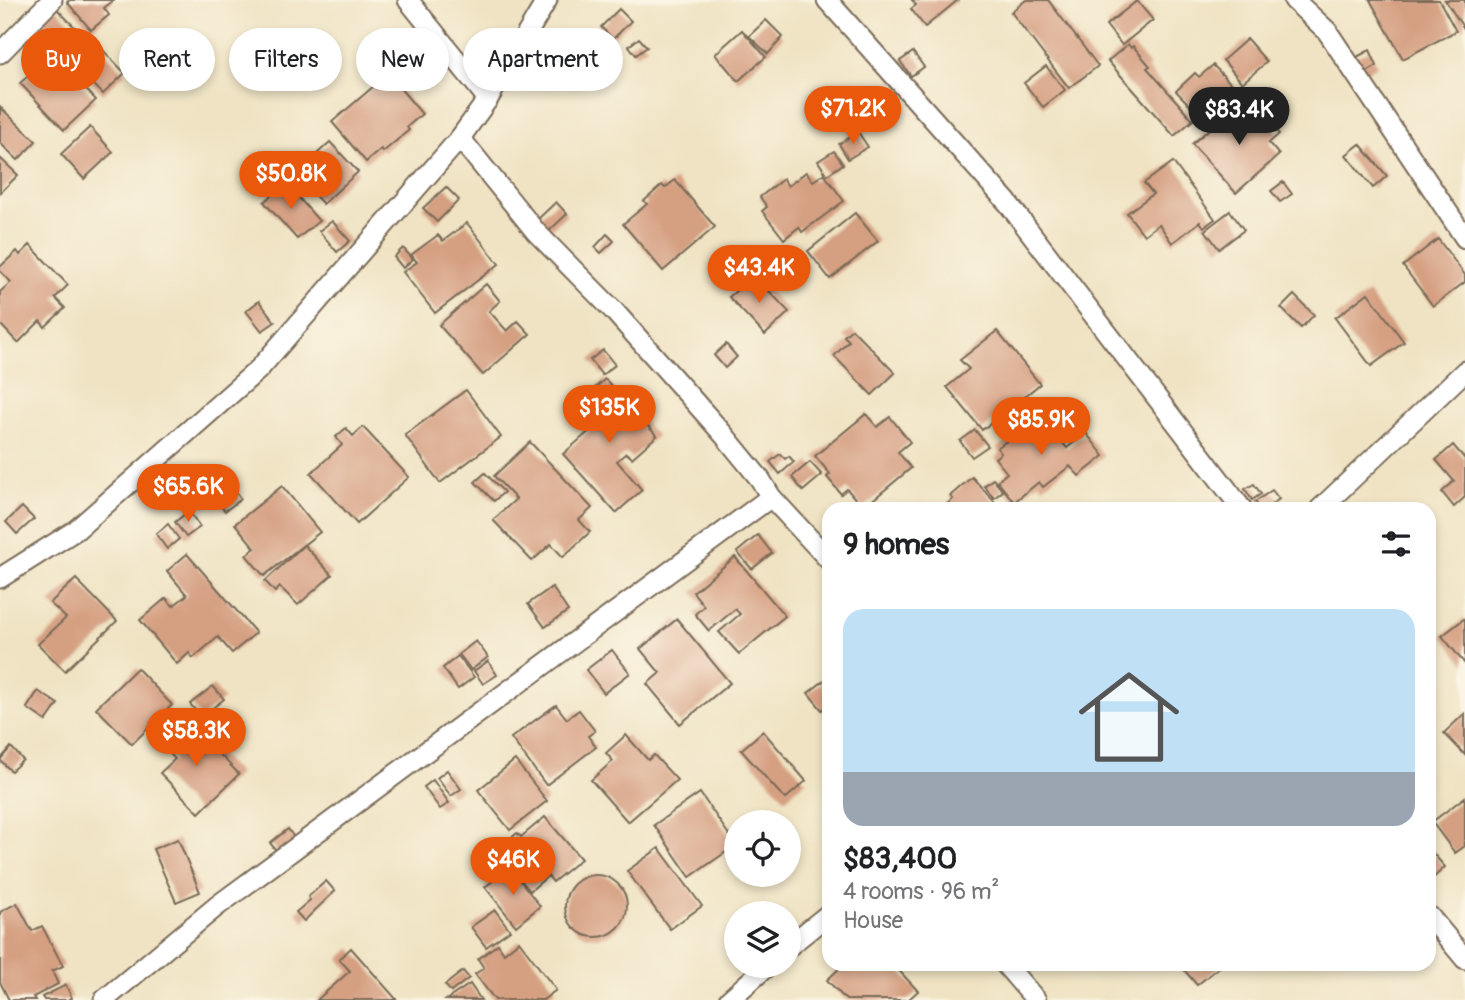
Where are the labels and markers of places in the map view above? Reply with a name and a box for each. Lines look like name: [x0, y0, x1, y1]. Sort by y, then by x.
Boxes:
pin: $71.2K: [796, 86, 910, 146]
pin: $83.4K: [1182, 88, 1296, 147]
pin: $50.8K: [234, 152, 348, 211]
pin: $43.4K: [702, 246, 816, 305]
pin: $135K: [560, 386, 658, 445]
pin: $85.9K: [984, 398, 1098, 457]
pin: $65.6K: [131, 464, 245, 524]
pin: $58.3K: [139, 708, 253, 768]
pin: $46K: [472, 838, 554, 897]

